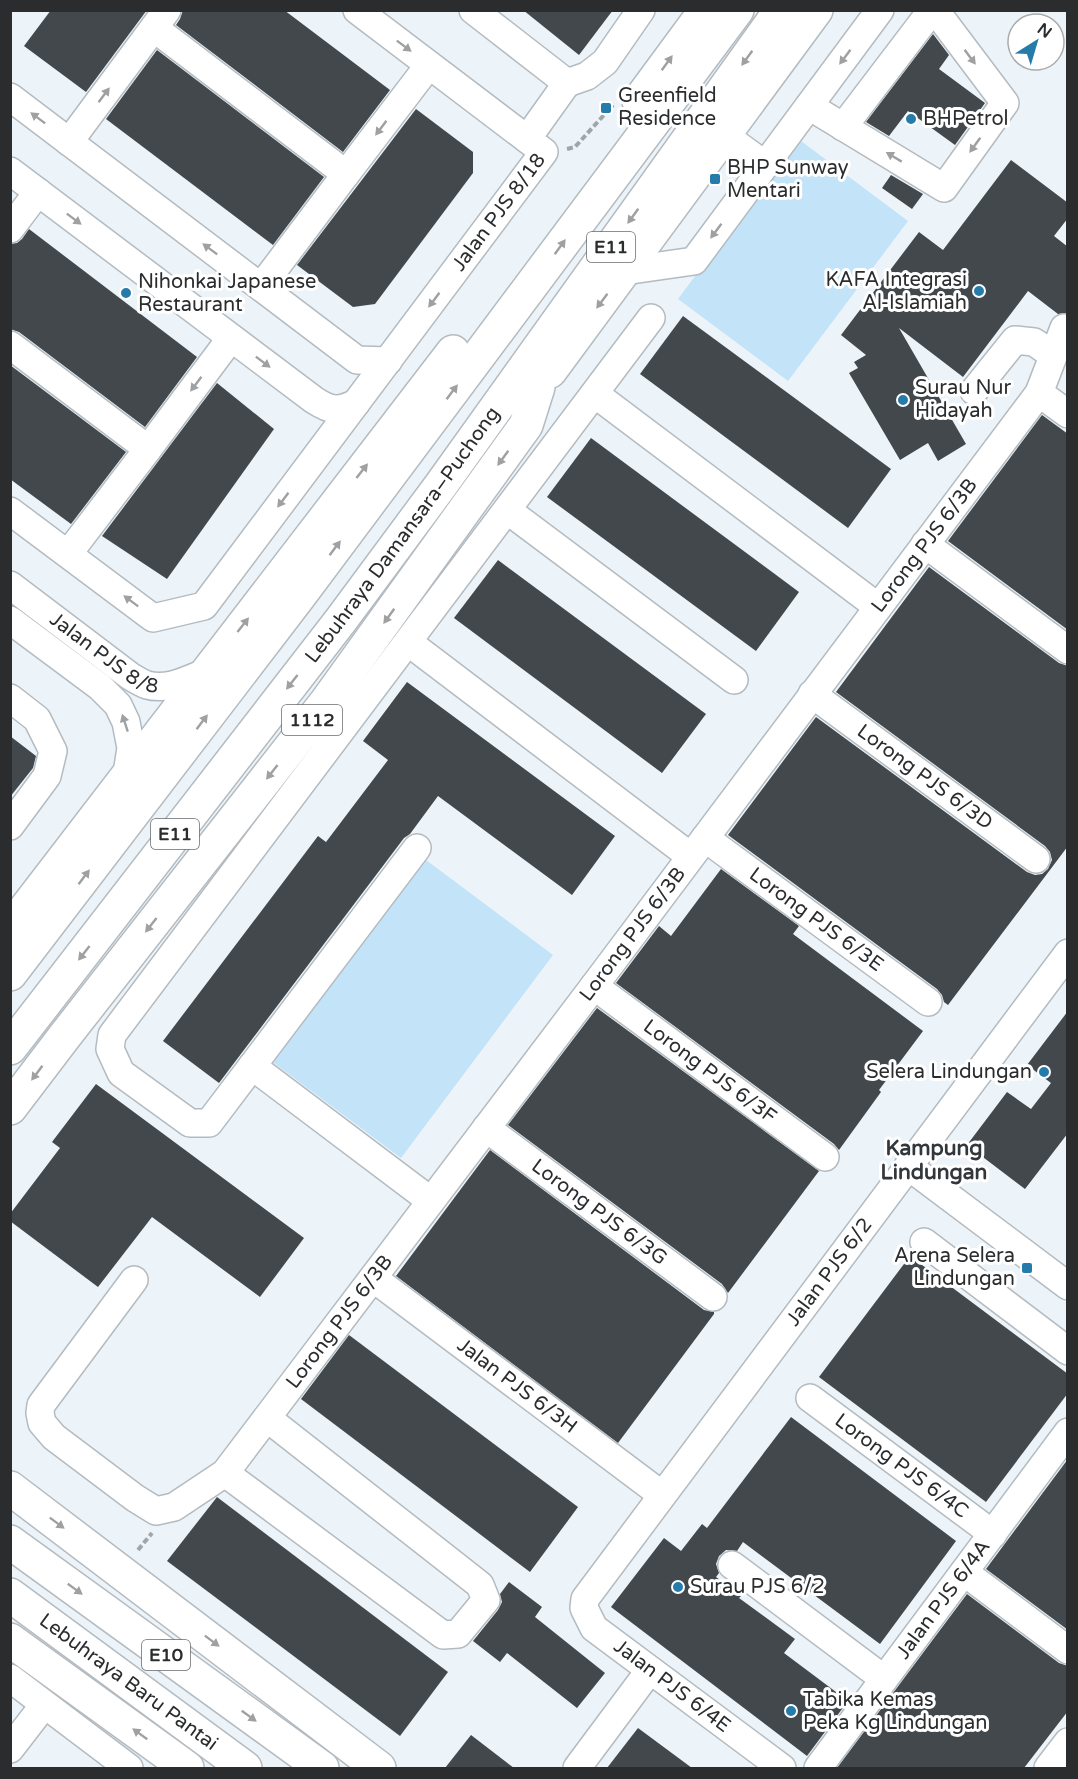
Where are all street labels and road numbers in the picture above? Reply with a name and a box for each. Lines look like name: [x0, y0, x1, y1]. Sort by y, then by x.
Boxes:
street label: Jalan PJS 8/18: [447, 149, 551, 276]
road number: E11: [587, 232, 635, 262]
street label: Lebuhraya Damansara–Puchong: [300, 402, 505, 668]
street label: Lorong PJS 6/3B: [866, 474, 983, 617]
street label: Jalan PJS 8/8: [45, 607, 160, 699]
road number: 1112: [282, 705, 342, 735]
street label: Lorong PJS 6/3D: [852, 719, 997, 835]
road number: E11: [151, 819, 199, 849]
street label: Lorong PJS 6/3B: [575, 863, 691, 1006]
street label: Lorong PJS 6/3E: [744, 863, 888, 977]
street label: Lorong PJS 6/3F: [638, 1015, 781, 1129]
street label: Lorong PJS 6/3G: [527, 1154, 672, 1270]
street label: Jalan PJS 6/2: [781, 1213, 878, 1331]
street label: Lorong PJS 6/3B: [281, 1250, 398, 1393]
street label: Jalan PJS 6/3H: [452, 1333, 582, 1439]
street label: Lorong PJS 6/4C: [830, 1409, 973, 1523]
street label: Jalan PJS 6/4A: [891, 1535, 995, 1664]
street label: Lebuhraya Baru Pantai: [34, 1608, 222, 1756]
street label: Jalan PJS 6/4E: [609, 1634, 735, 1738]
road number: E10: [142, 1640, 190, 1670]

